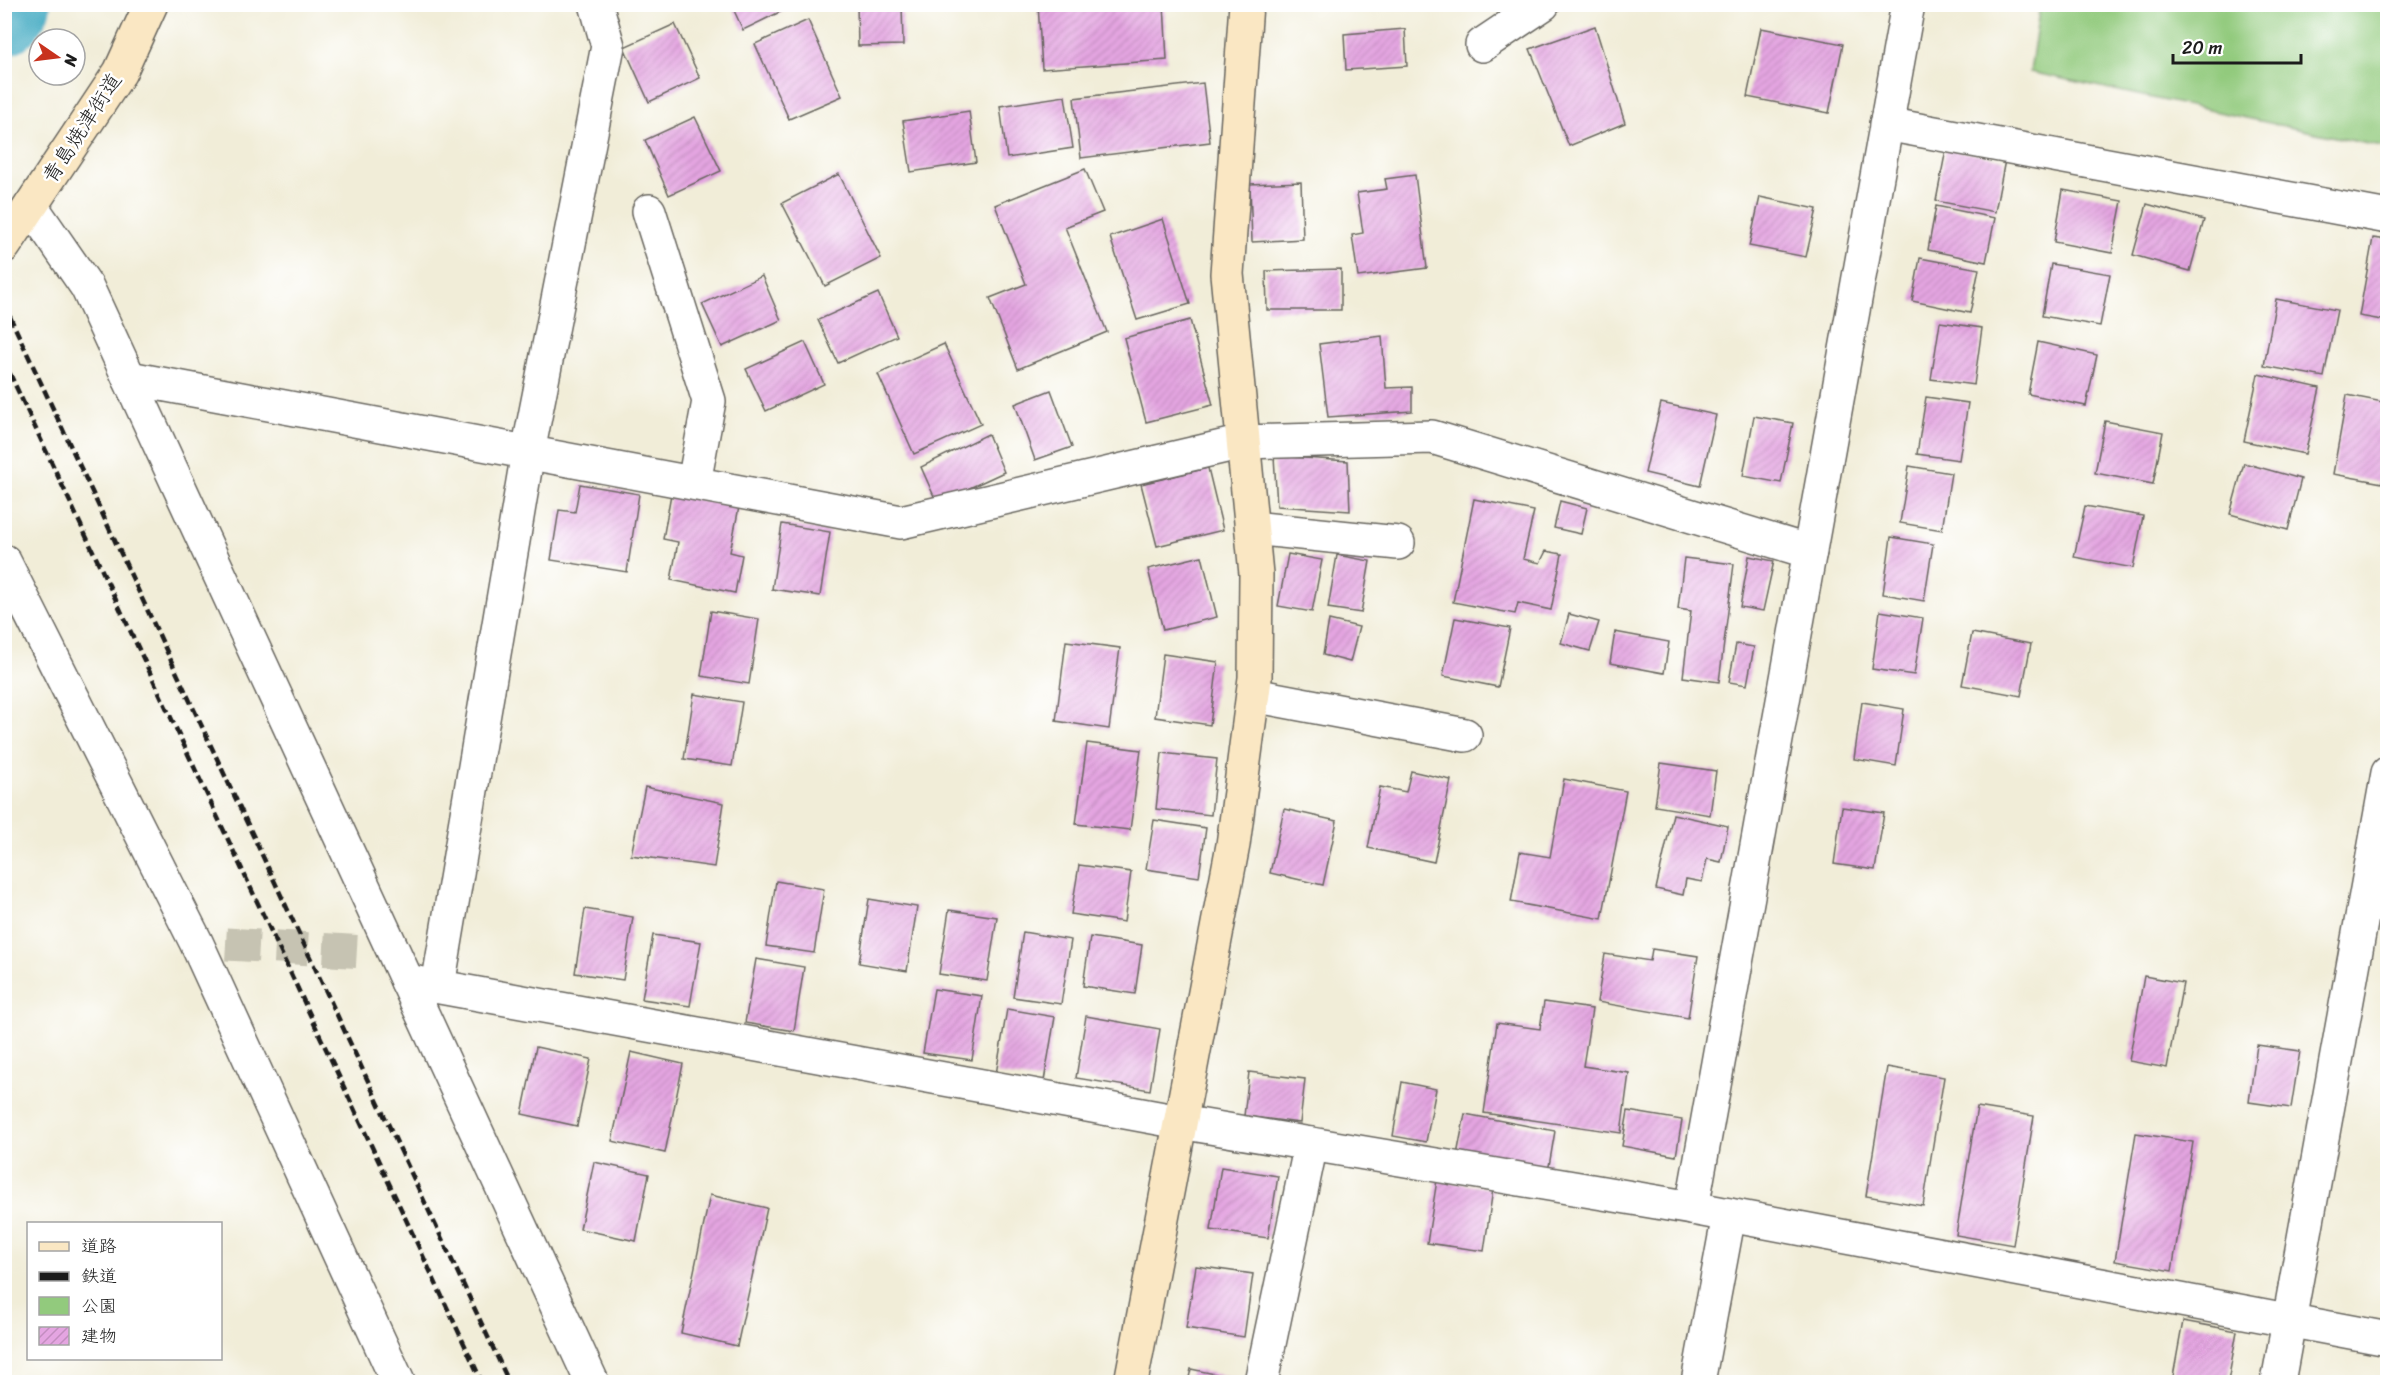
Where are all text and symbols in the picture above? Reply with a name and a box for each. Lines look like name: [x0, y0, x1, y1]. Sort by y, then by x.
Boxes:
north arrow: [27, 27, 87, 87]
scale bar: [2173, 27, 2300, 65]
text: 20 m: [2182, 32, 2222, 64]
text: N: [55, 51, 87, 70]
street label: 青島焼津街道: [32, 65, 132, 191]
legend: [27, 1222, 222, 1360]
text: 道路: [81, 1230, 117, 1262]
text: 鉄道: [81, 1260, 117, 1292]
text: 公園: [81, 1290, 117, 1322]
text: 建物: [81, 1320, 117, 1352]

